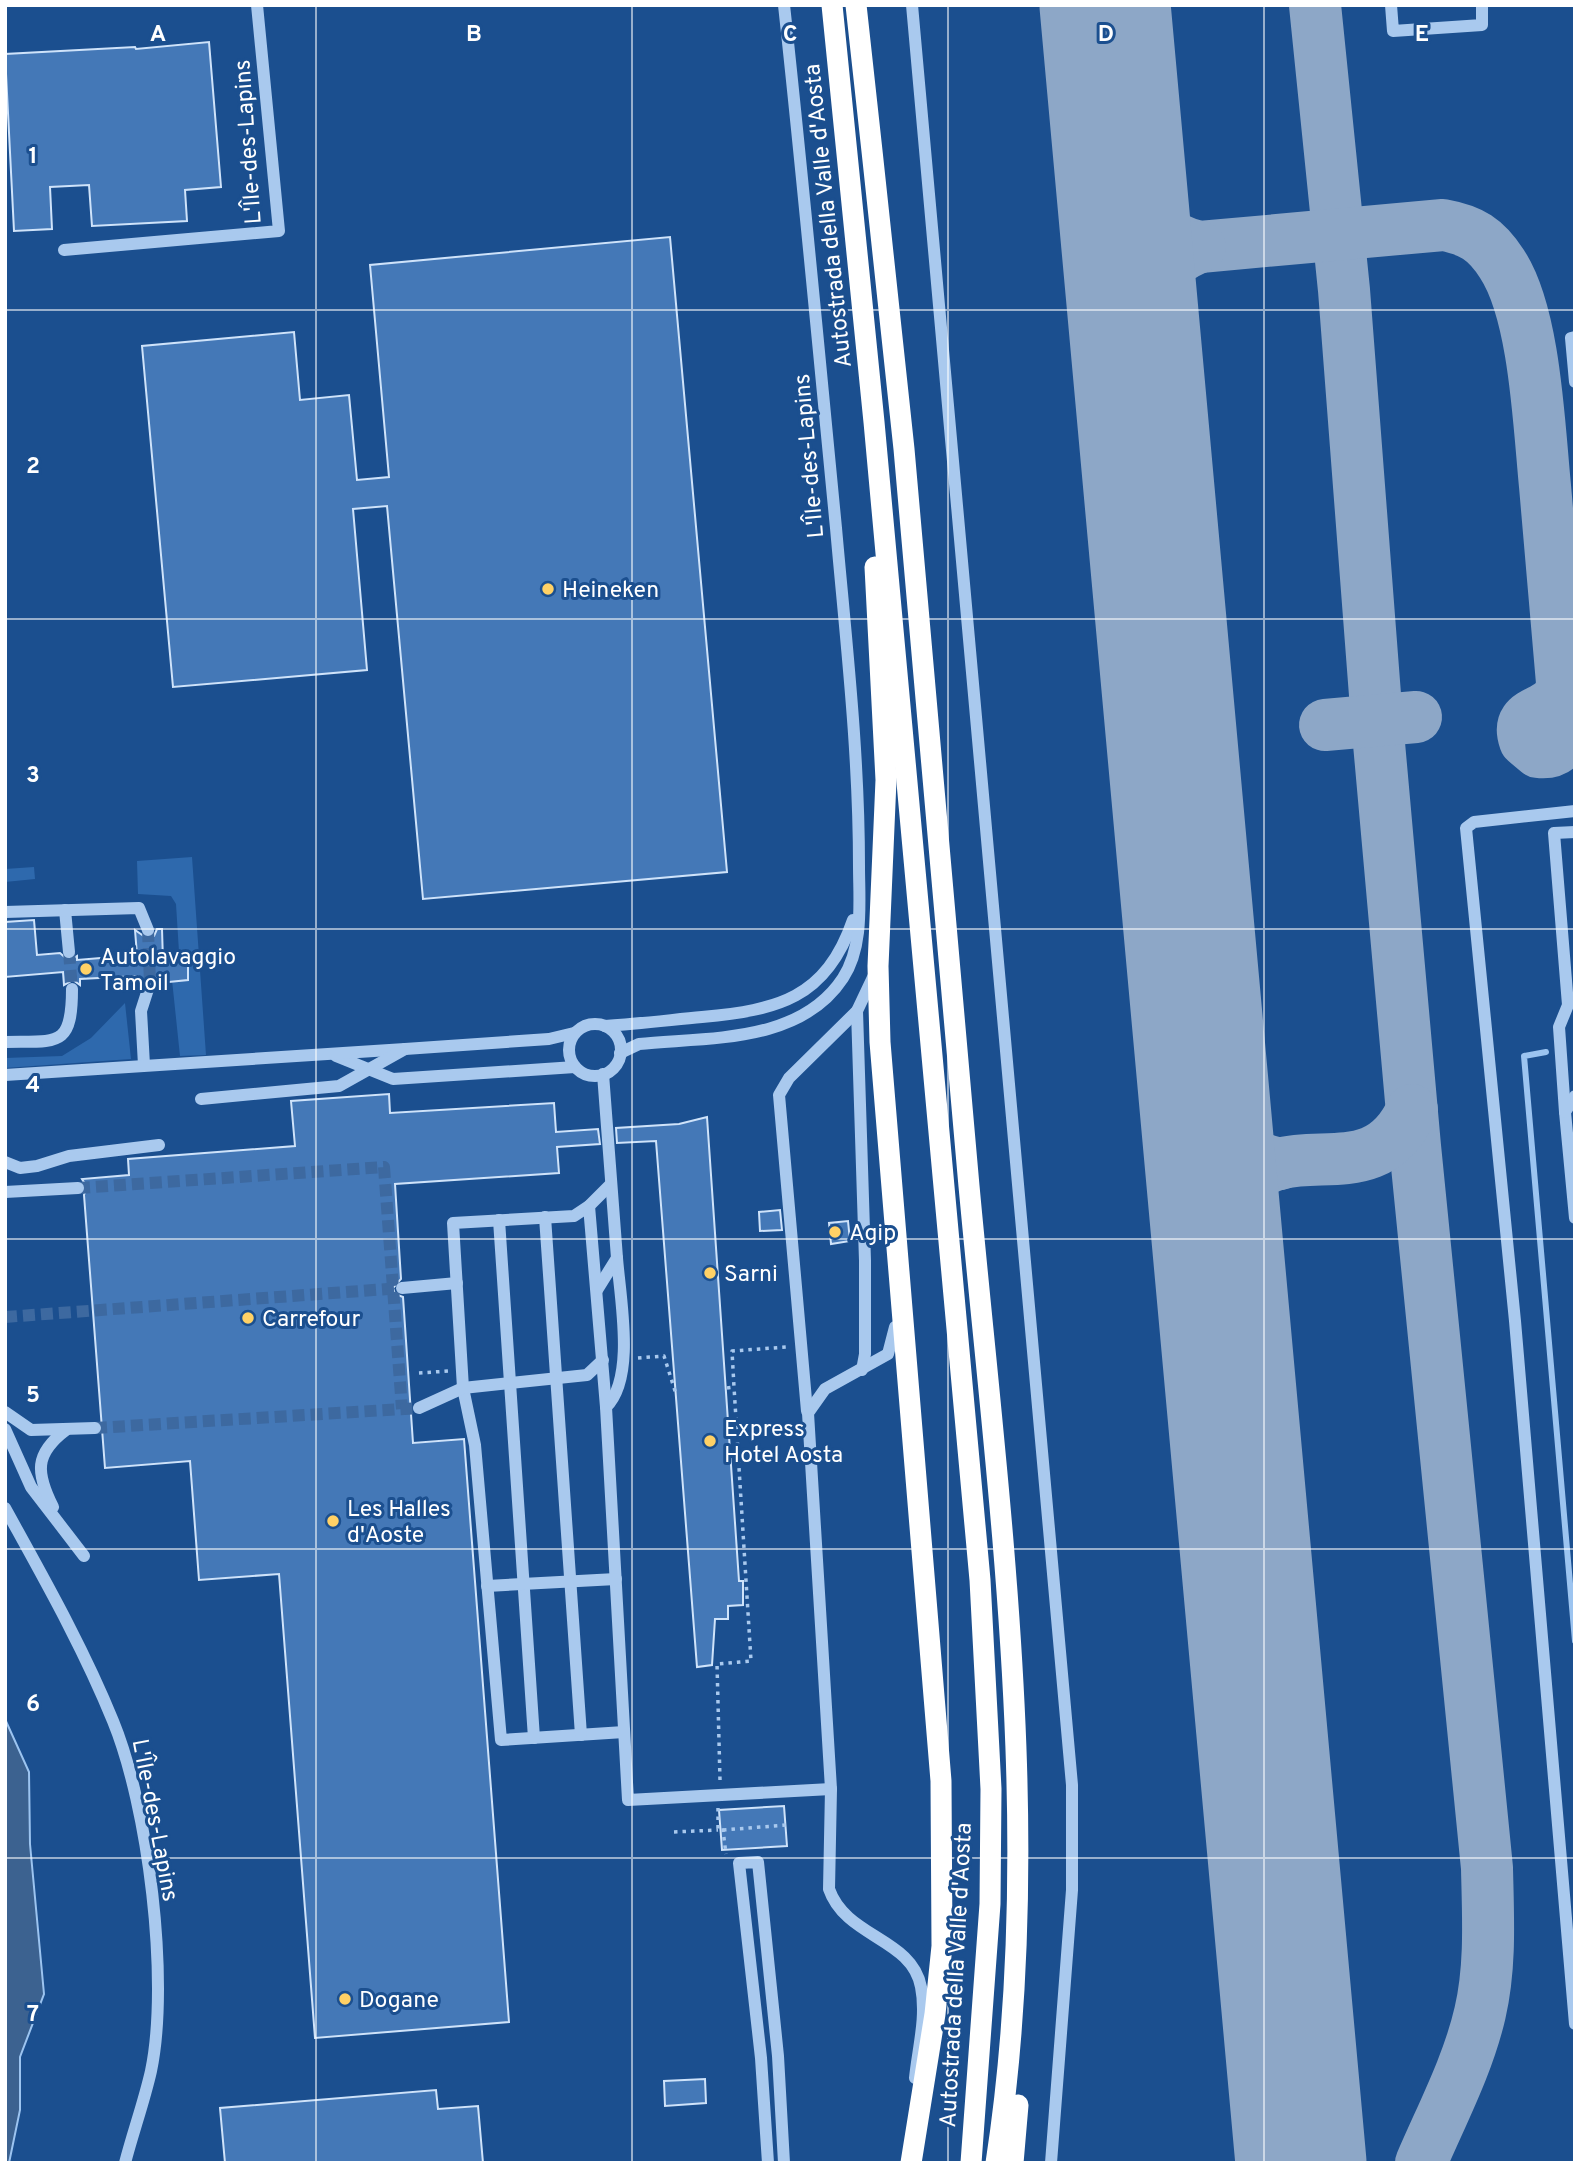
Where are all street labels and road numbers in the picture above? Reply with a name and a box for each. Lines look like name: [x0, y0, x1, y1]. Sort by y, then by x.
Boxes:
street label: L'Île-des-Lapins: [228, 59, 270, 225]
street label: Autostrada della Valle d'Aosta: [799, 62, 860, 369]
street label: L'Île-des-Lapins: [788, 372, 832, 539]
street label: L'Île-des-Lapins: [124, 1737, 184, 1904]
street label: Autostrada della Valle d'Aosta: [935, 1822, 980, 2128]

